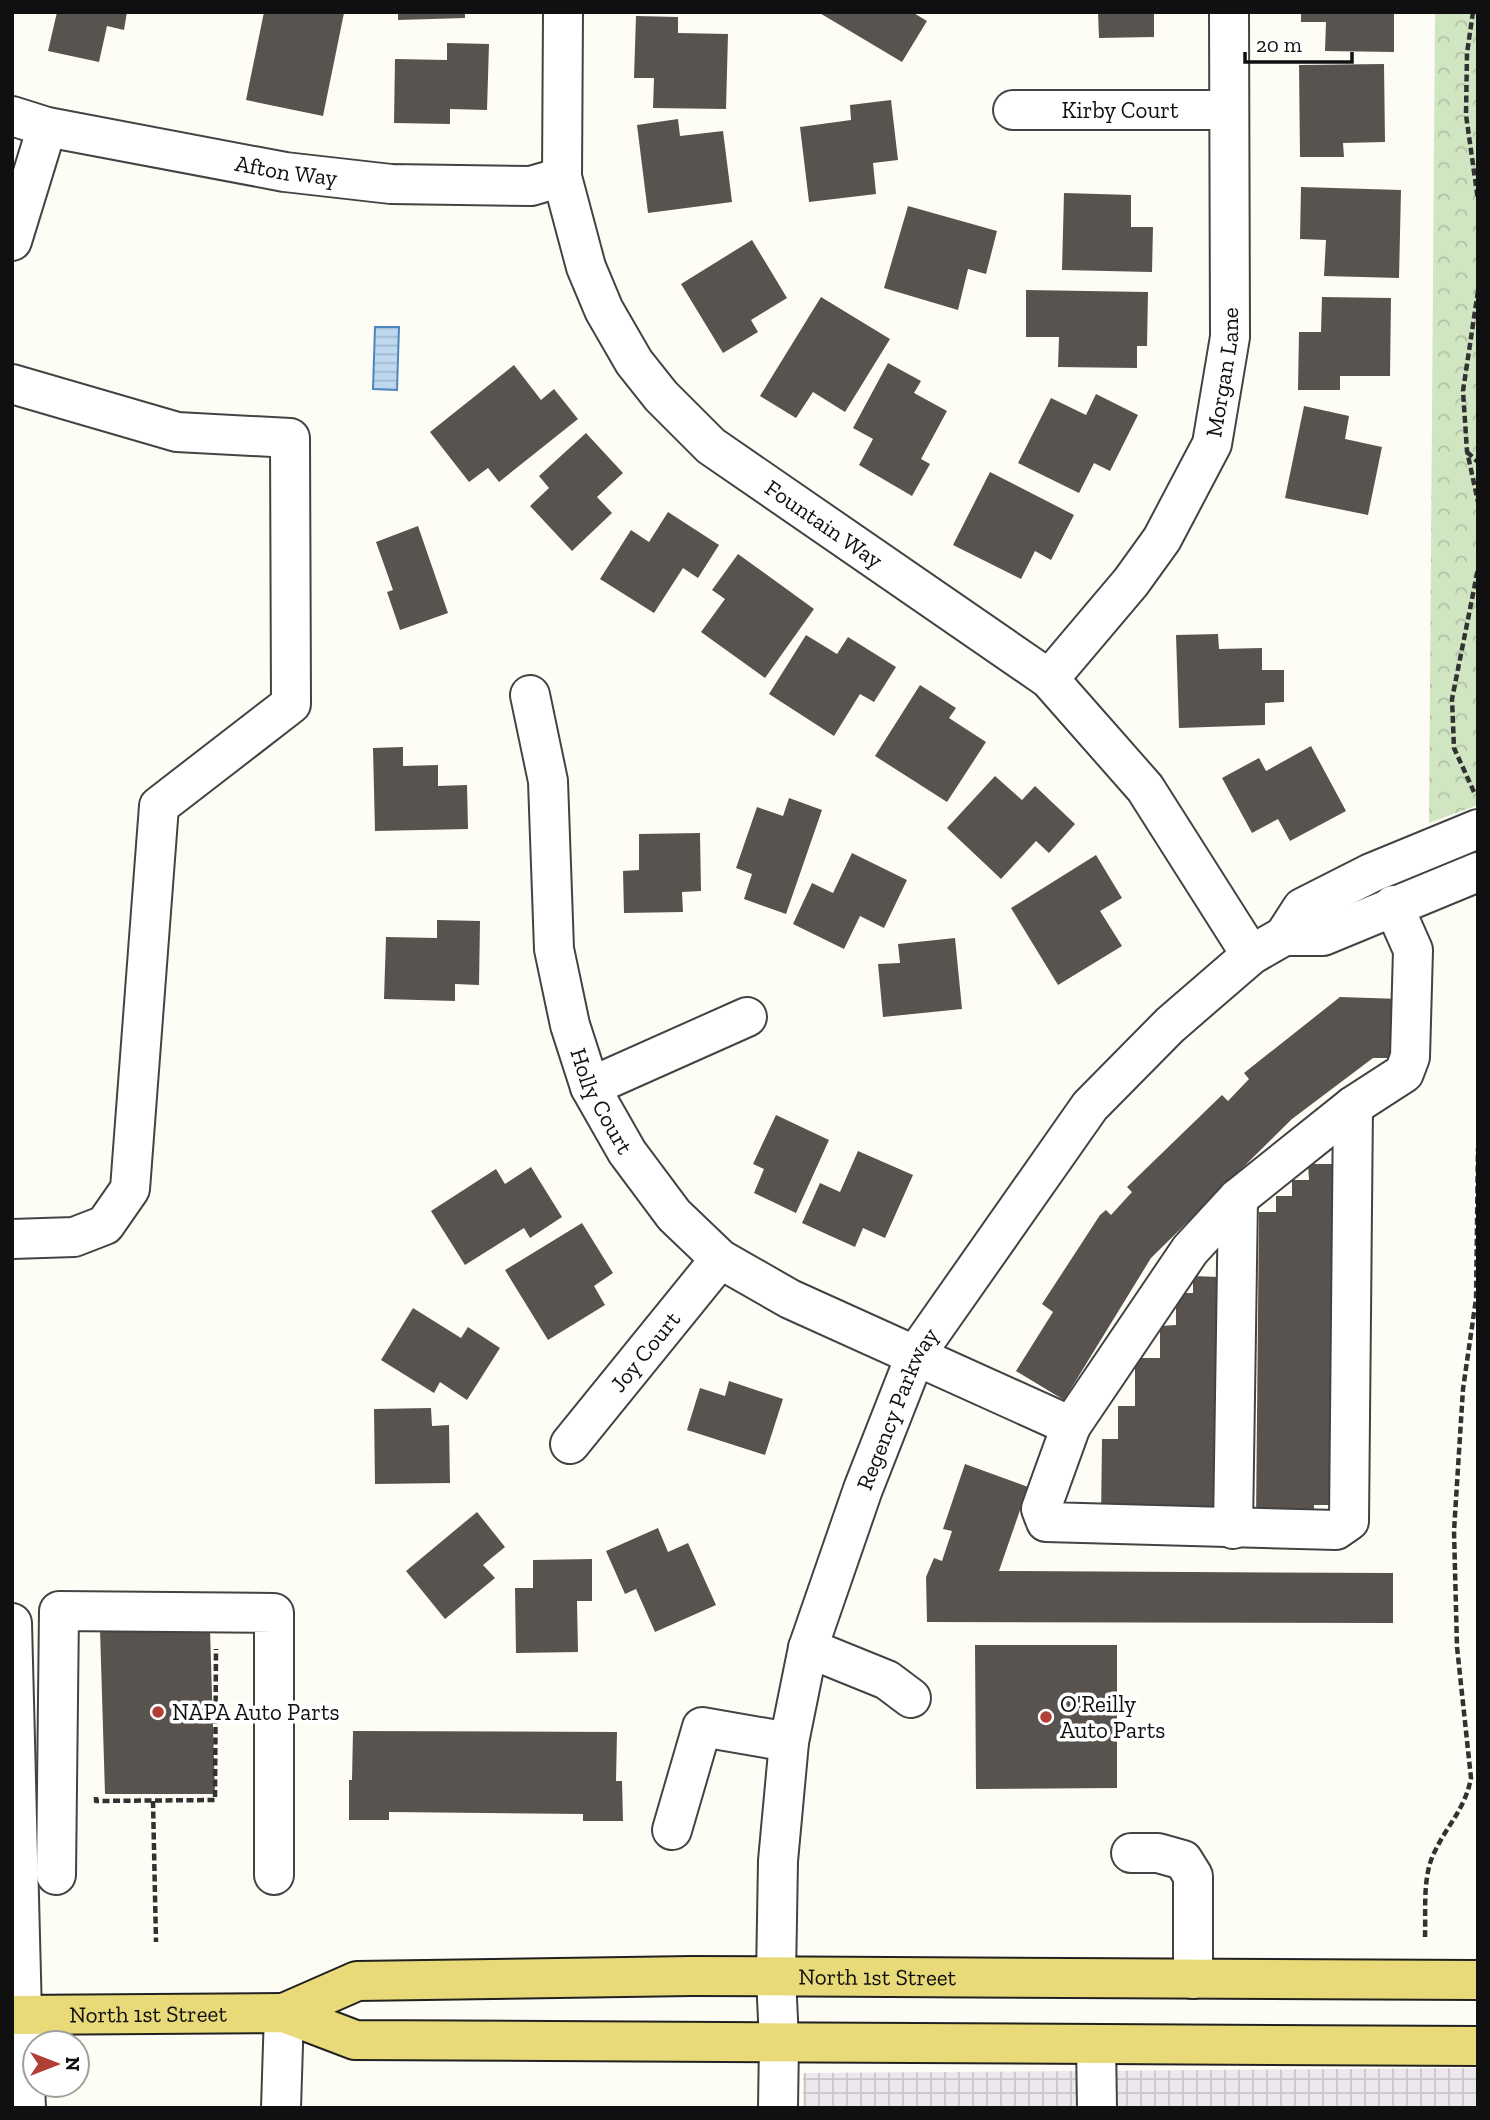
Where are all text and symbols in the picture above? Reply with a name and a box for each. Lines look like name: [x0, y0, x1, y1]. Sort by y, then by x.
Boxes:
scale bar: [1245, 21, 1352, 65]
text: 20 m: [1256, 32, 1302, 57]
street label: Kirby Court: [1061, 96, 1179, 124]
street label: Afton Way: [233, 149, 339, 192]
street label: Morgan Lane: [1199, 307, 1244, 439]
street label: Fountain Way: [760, 473, 888, 574]
street label: Holly Court: [564, 1044, 639, 1159]
street label: Joy Court: [604, 1305, 686, 1398]
street label: Regency Parkway: [850, 1322, 944, 1494]
place label: O'Reilly Auto Parts: [1060, 1690, 1165, 1744]
place label: NAPA Auto Parts: [172, 1698, 340, 1726]
marker: NAPA Auto Parts: [150, 1704, 166, 1720]
marker: O'Reilly Auto Parts: [1038, 1709, 1054, 1725]
street label: North 1st Street: [798, 1963, 957, 1991]
street label: North 1st Street: [69, 1999, 227, 2029]
north arrow: [21, 2029, 91, 2099]
text: N: [61, 2057, 84, 2071]

